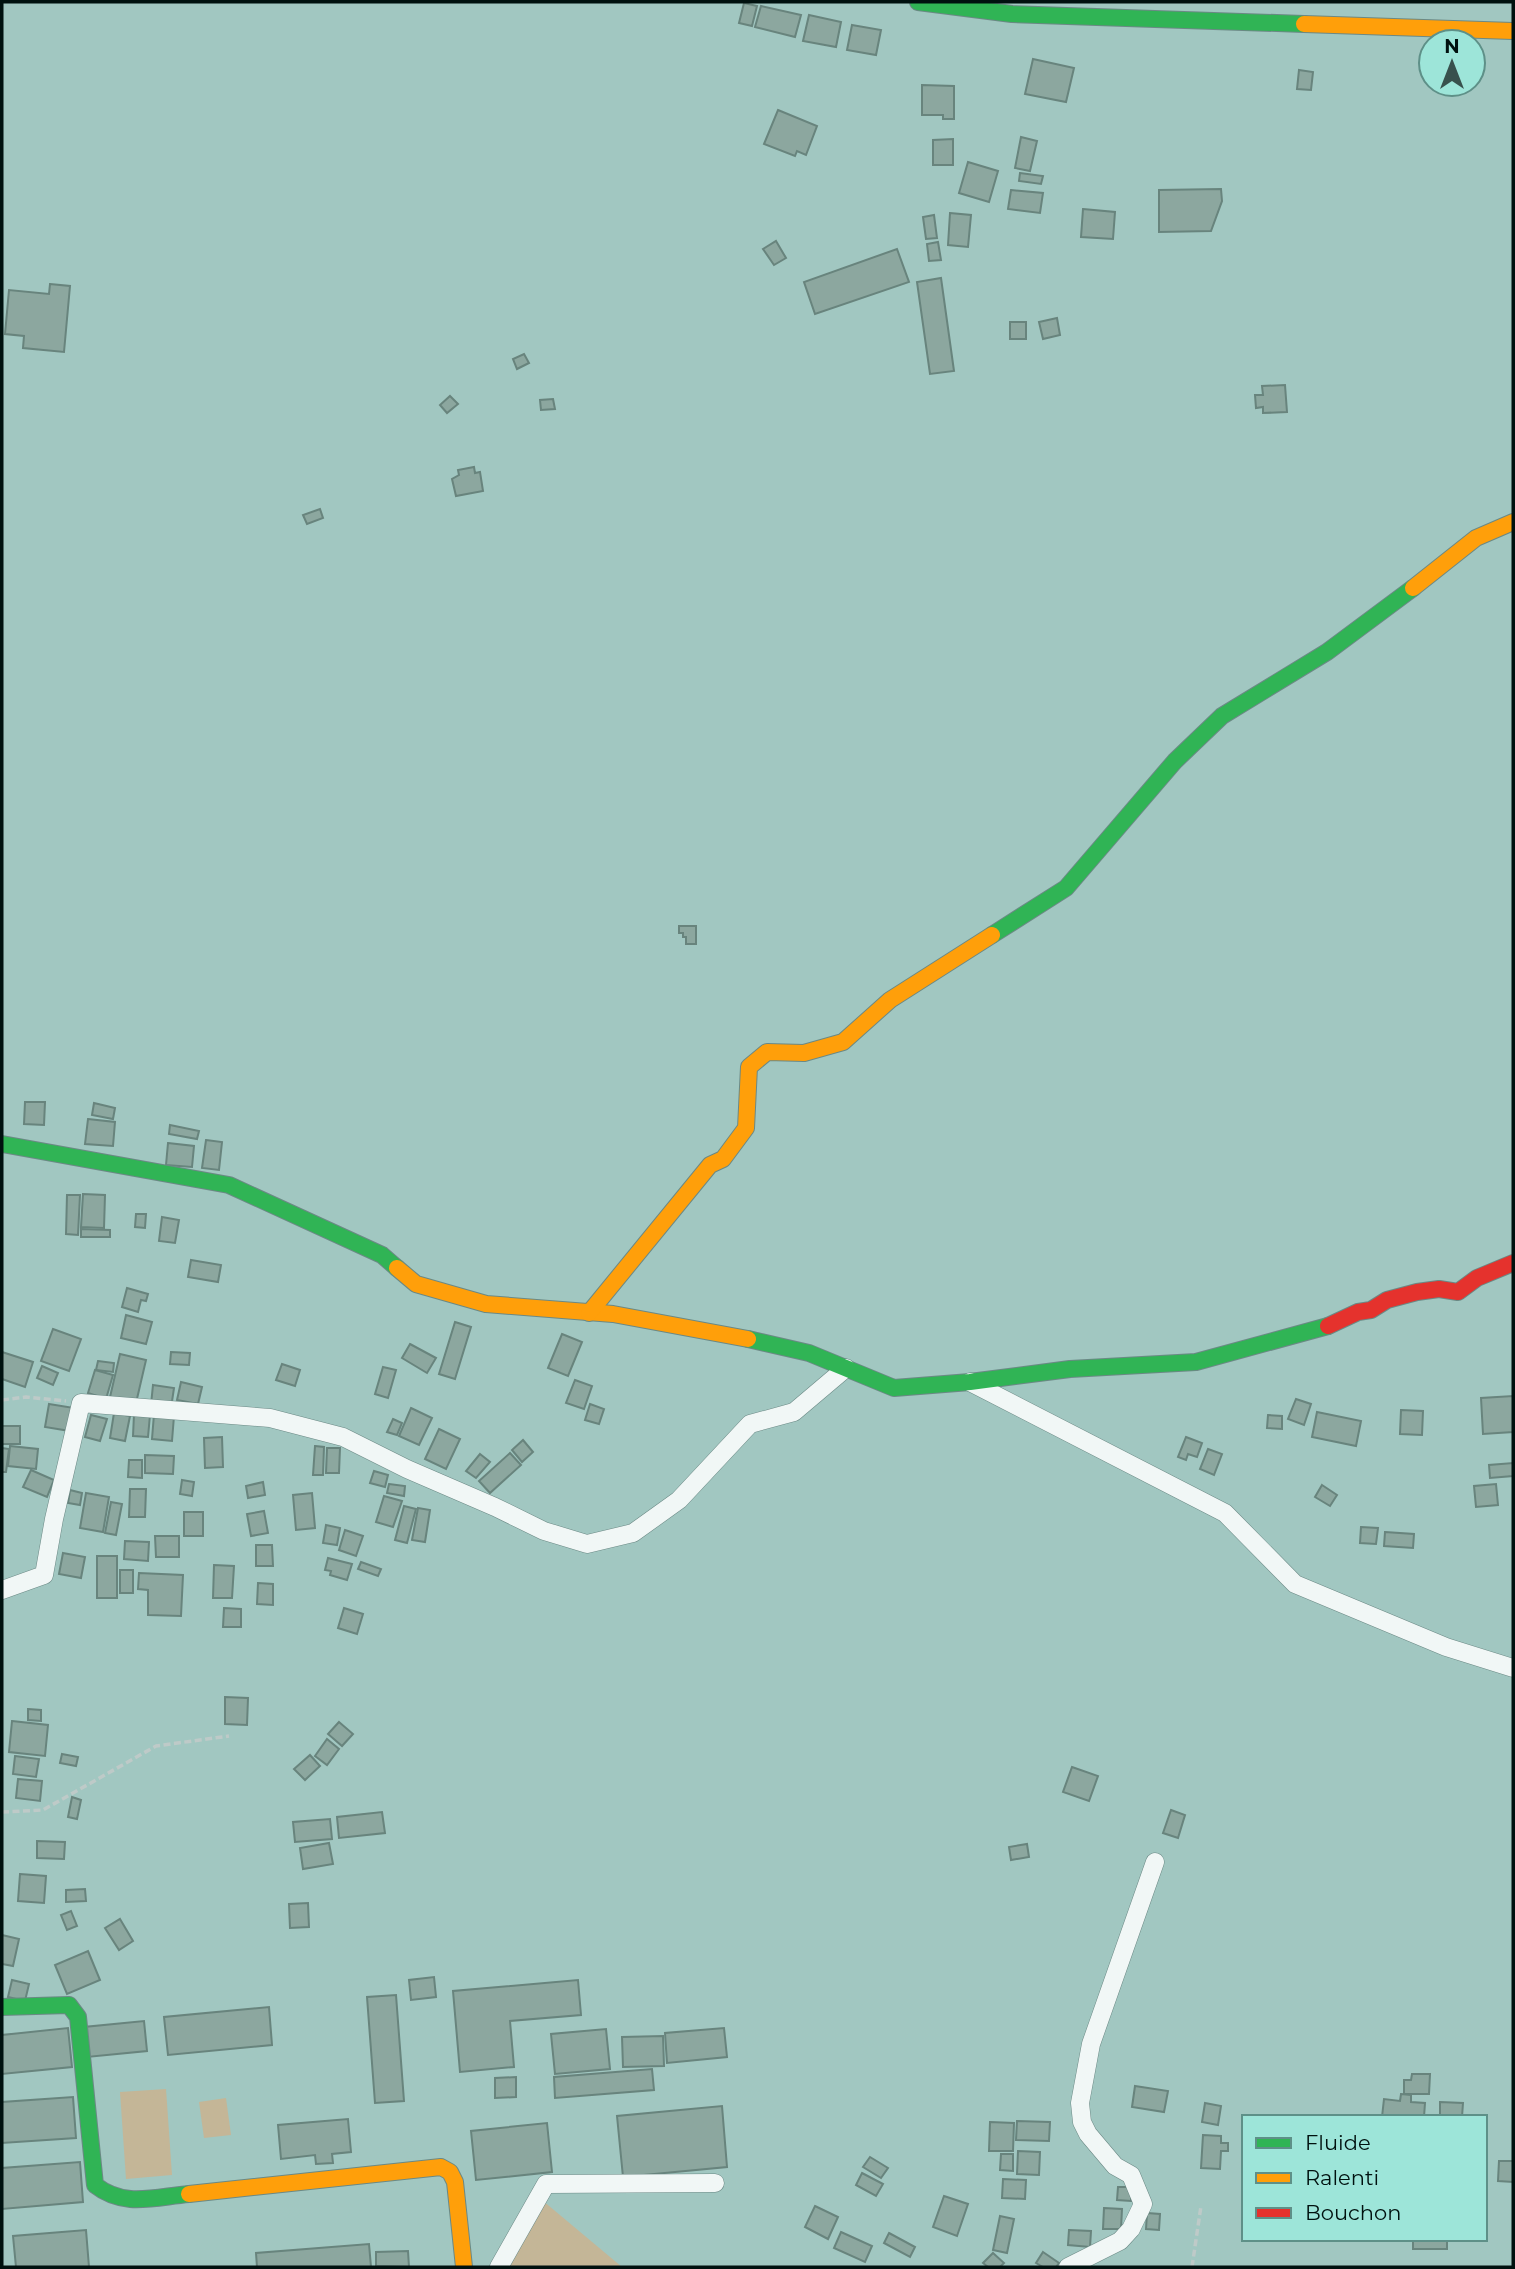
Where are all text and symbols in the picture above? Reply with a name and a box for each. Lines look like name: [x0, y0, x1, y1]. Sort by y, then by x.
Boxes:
north arrow: [1417, 28, 1487, 98]
text: N: [1444, 35, 1460, 58]
legend: [1242, 2115, 1487, 2241]
text: Fluide: [1305, 2130, 1371, 2155]
text: Ralenti: [1305, 2165, 1379, 2190]
text: Bouchon: [1305, 2200, 1401, 2225]

